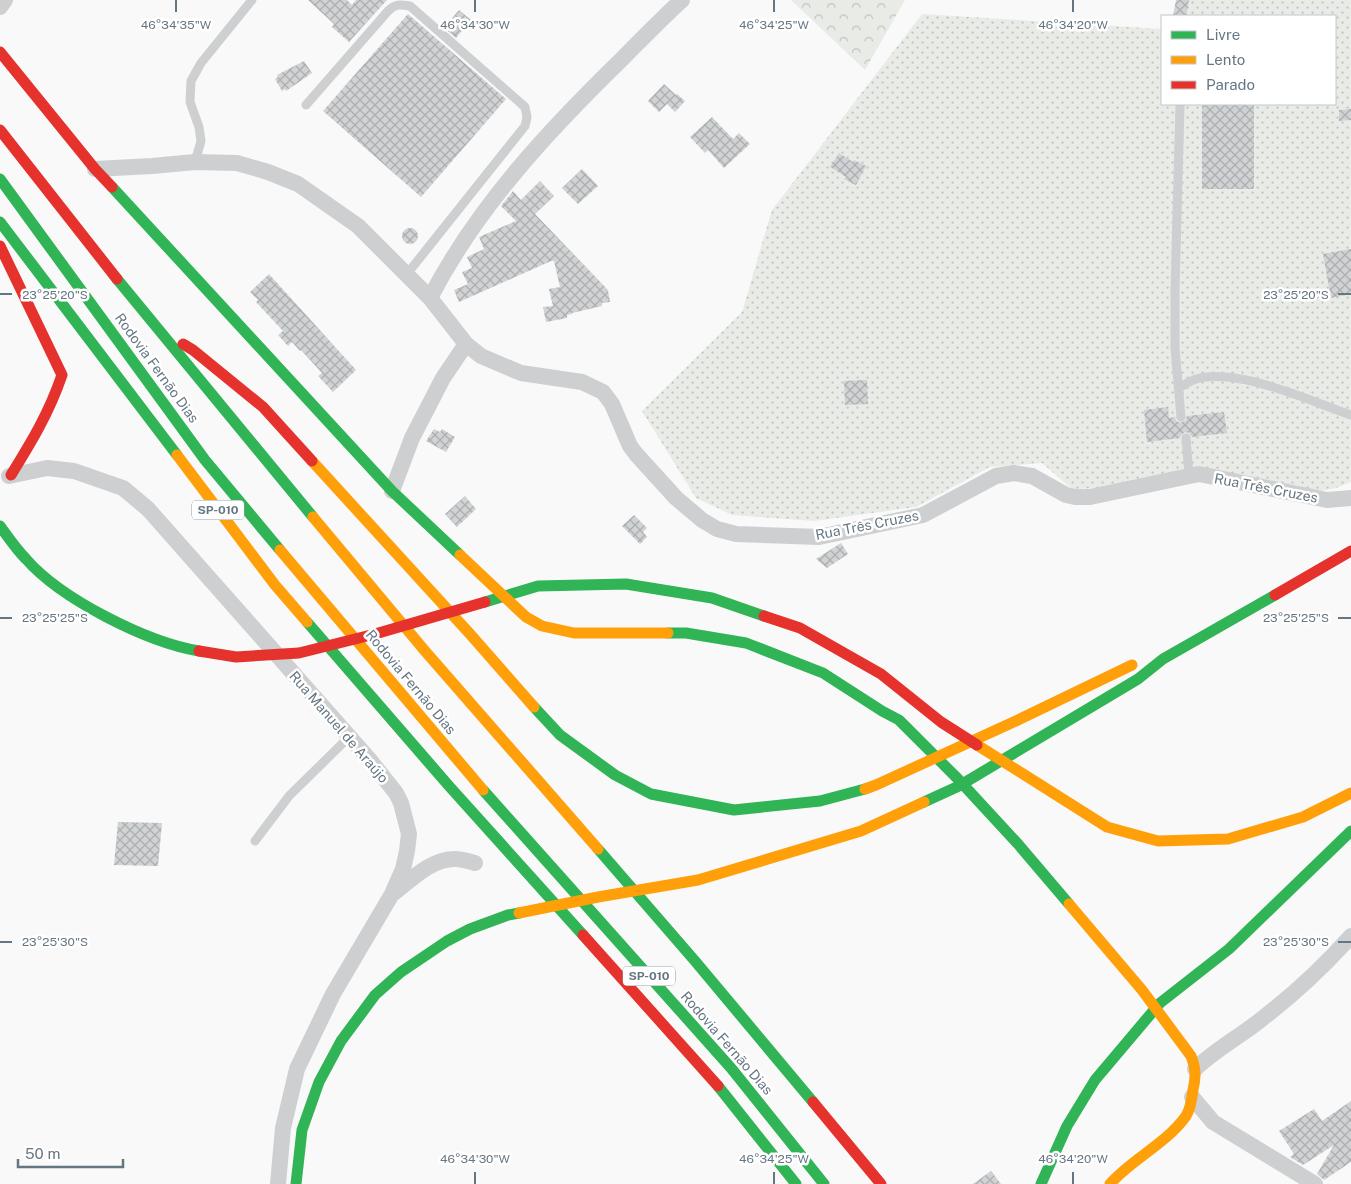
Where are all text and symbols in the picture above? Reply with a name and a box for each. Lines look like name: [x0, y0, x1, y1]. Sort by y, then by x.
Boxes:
legend: [1161, 15, 1336, 105]
text: 46°34'35"W: [141, 18, 212, 32]
text: 46°34'30"W: [440, 18, 511, 32]
text: 46°34'25"W: [739, 18, 810, 32]
text: 46°34'20"W: [1038, 18, 1108, 32]
text: Livre: [1206, 26, 1240, 43]
text: Lento: [1206, 51, 1245, 68]
text: Parado: [1206, 76, 1255, 93]
text: 23°25'20"S: [22, 288, 88, 302]
text: 23°25'20"S: [1263, 288, 1329, 302]
street label: Rodovia Fernão Dias: [112, 310, 202, 426]
street label: Rua Três Cruzes: [1213, 470, 1319, 506]
road number: SP-010: [192, 500, 244, 520]
street label: Rua Três Cruzes: [814, 507, 920, 543]
text: 23°25'25"S: [22, 611, 88, 625]
text: 23°25'25"S: [1263, 611, 1329, 625]
street label: Rodovia Fernão Dias: [363, 627, 459, 737]
street label: Rua Manuel de Araújo: [286, 668, 392, 786]
text: 23°25'30"S: [22, 935, 88, 949]
text: 23°25'30"S: [1263, 935, 1329, 949]
road number: SP-010: [623, 966, 675, 986]
street label: Rodovia Fernão Dias: [678, 988, 776, 1098]
scale bar: [18, 1136, 122, 1168]
text: 50 m: [25, 1145, 60, 1162]
text: 46°34'30"W: [440, 1152, 511, 1166]
text: 46°34'25"W: [739, 1152, 810, 1166]
text: 46°34'20"W: [1038, 1152, 1108, 1166]

